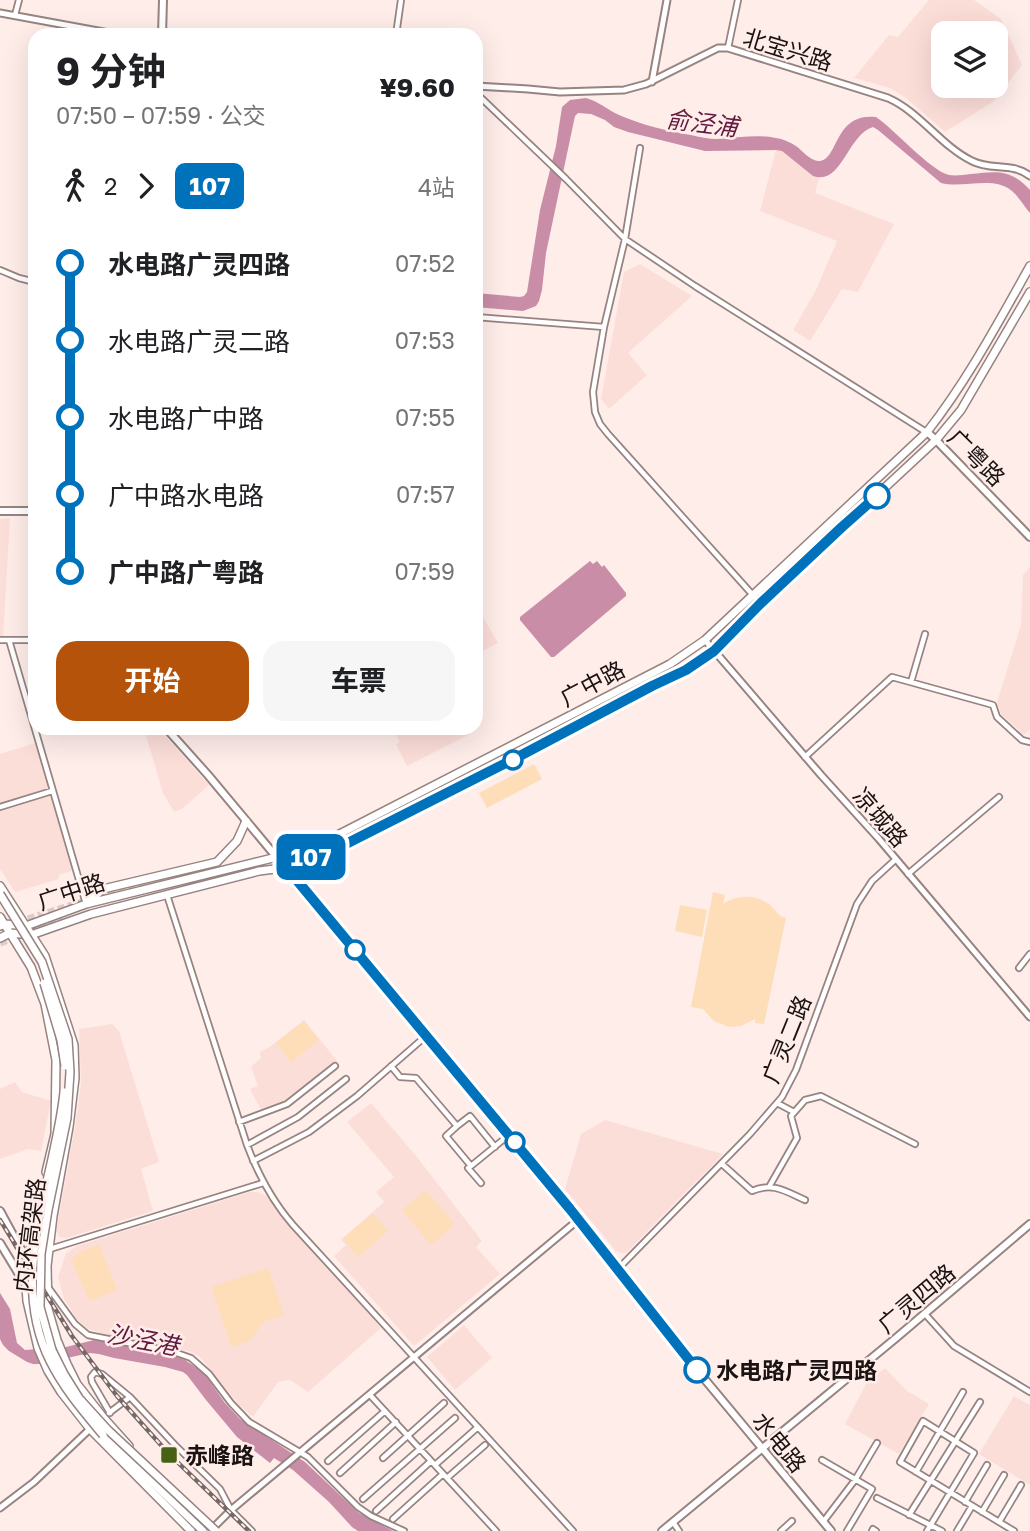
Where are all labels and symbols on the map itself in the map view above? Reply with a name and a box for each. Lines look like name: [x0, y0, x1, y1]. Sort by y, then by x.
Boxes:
street label: 北宝兴路: [740, 22, 836, 76]
water label: 俞泾浦: [665, 103, 743, 141]
street label: 广粤路: [943, 423, 1011, 491]
unlabelled marker: [864, 483, 890, 509]
street label: 广中路: [555, 654, 629, 712]
unlabelled marker: [503, 750, 523, 770]
street label: 凉城路: [848, 782, 914, 852]
line badge: 107: [271, 834, 351, 880]
street label: 广中路: [34, 867, 108, 915]
unlabelled marker: [345, 940, 365, 960]
street label: 广灵二路: [756, 991, 816, 1087]
unlabelled marker: [505, 1132, 525, 1152]
street label: 内环高架路: [8, 1176, 50, 1294]
street label: 广灵四路: [872, 1258, 960, 1338]
water label: 沙泾港: [105, 1318, 184, 1361]
place label: 水电路广灵四路: [716, 1356, 877, 1384]
marker: 水电路广灵四路: [684, 1357, 710, 1383]
street label: 水电路: [747, 1406, 813, 1478]
place label: 赤峰路: [185, 1441, 254, 1469]
marker: 赤峰路: [159, 1445, 179, 1465]

